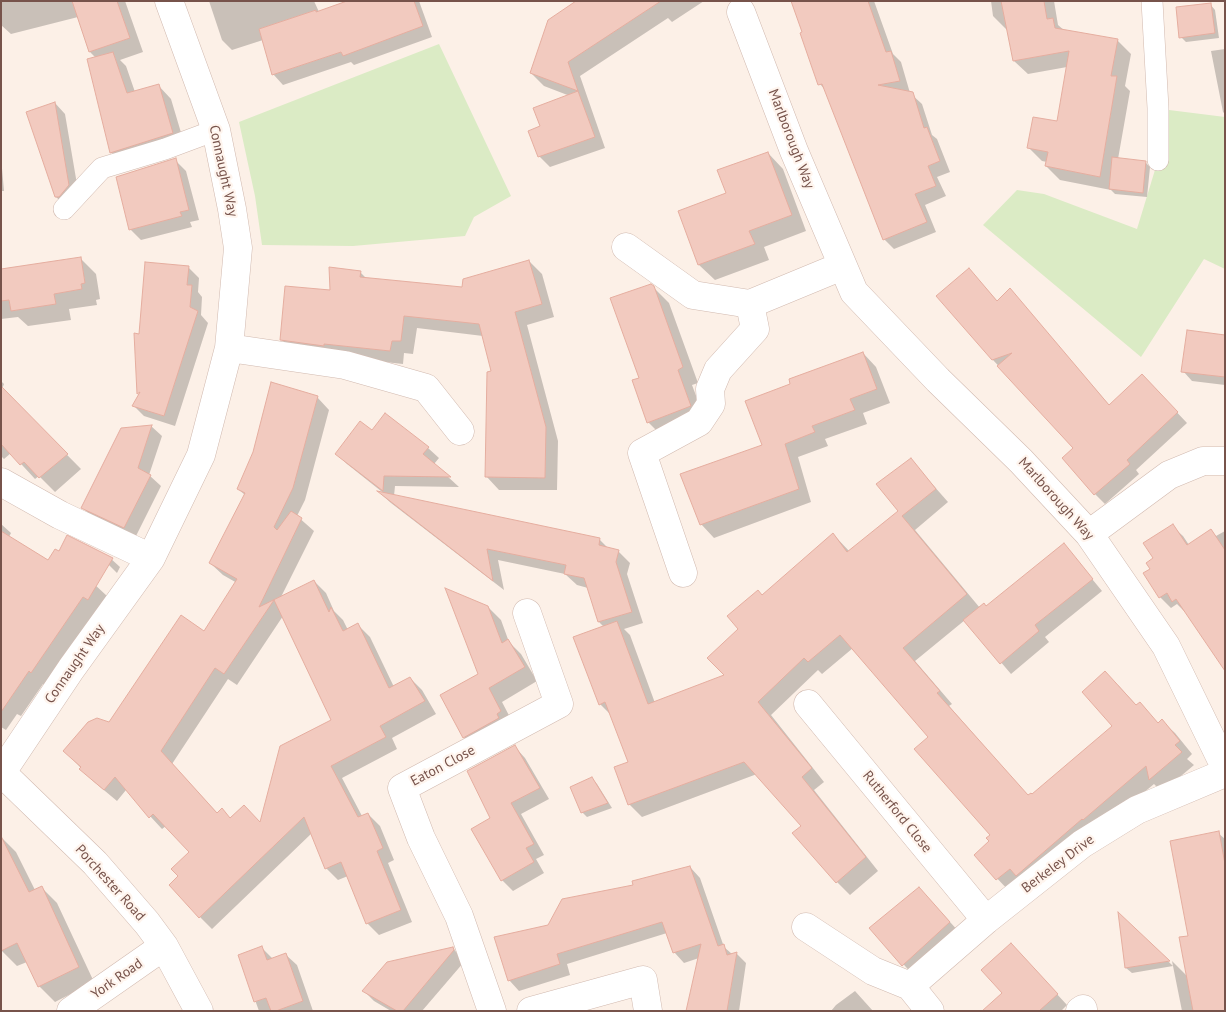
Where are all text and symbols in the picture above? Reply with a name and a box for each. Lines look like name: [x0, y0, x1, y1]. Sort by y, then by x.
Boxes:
street label: Marlborough Way: [764, 87, 818, 191]
street label: Connaught Way: [205, 124, 241, 218]
street label: Marlborough Way: [1015, 454, 1097, 544]
street label: Connaught Way: [41, 621, 109, 707]
street label: Eaton Close: [408, 742, 478, 790]
street label: Rutherford Close: [859, 768, 935, 856]
street label: Berkeley Drive: [1019, 831, 1097, 897]
street label: Porchester Road: [72, 842, 148, 924]
street label: York Road: [88, 955, 146, 1003]

